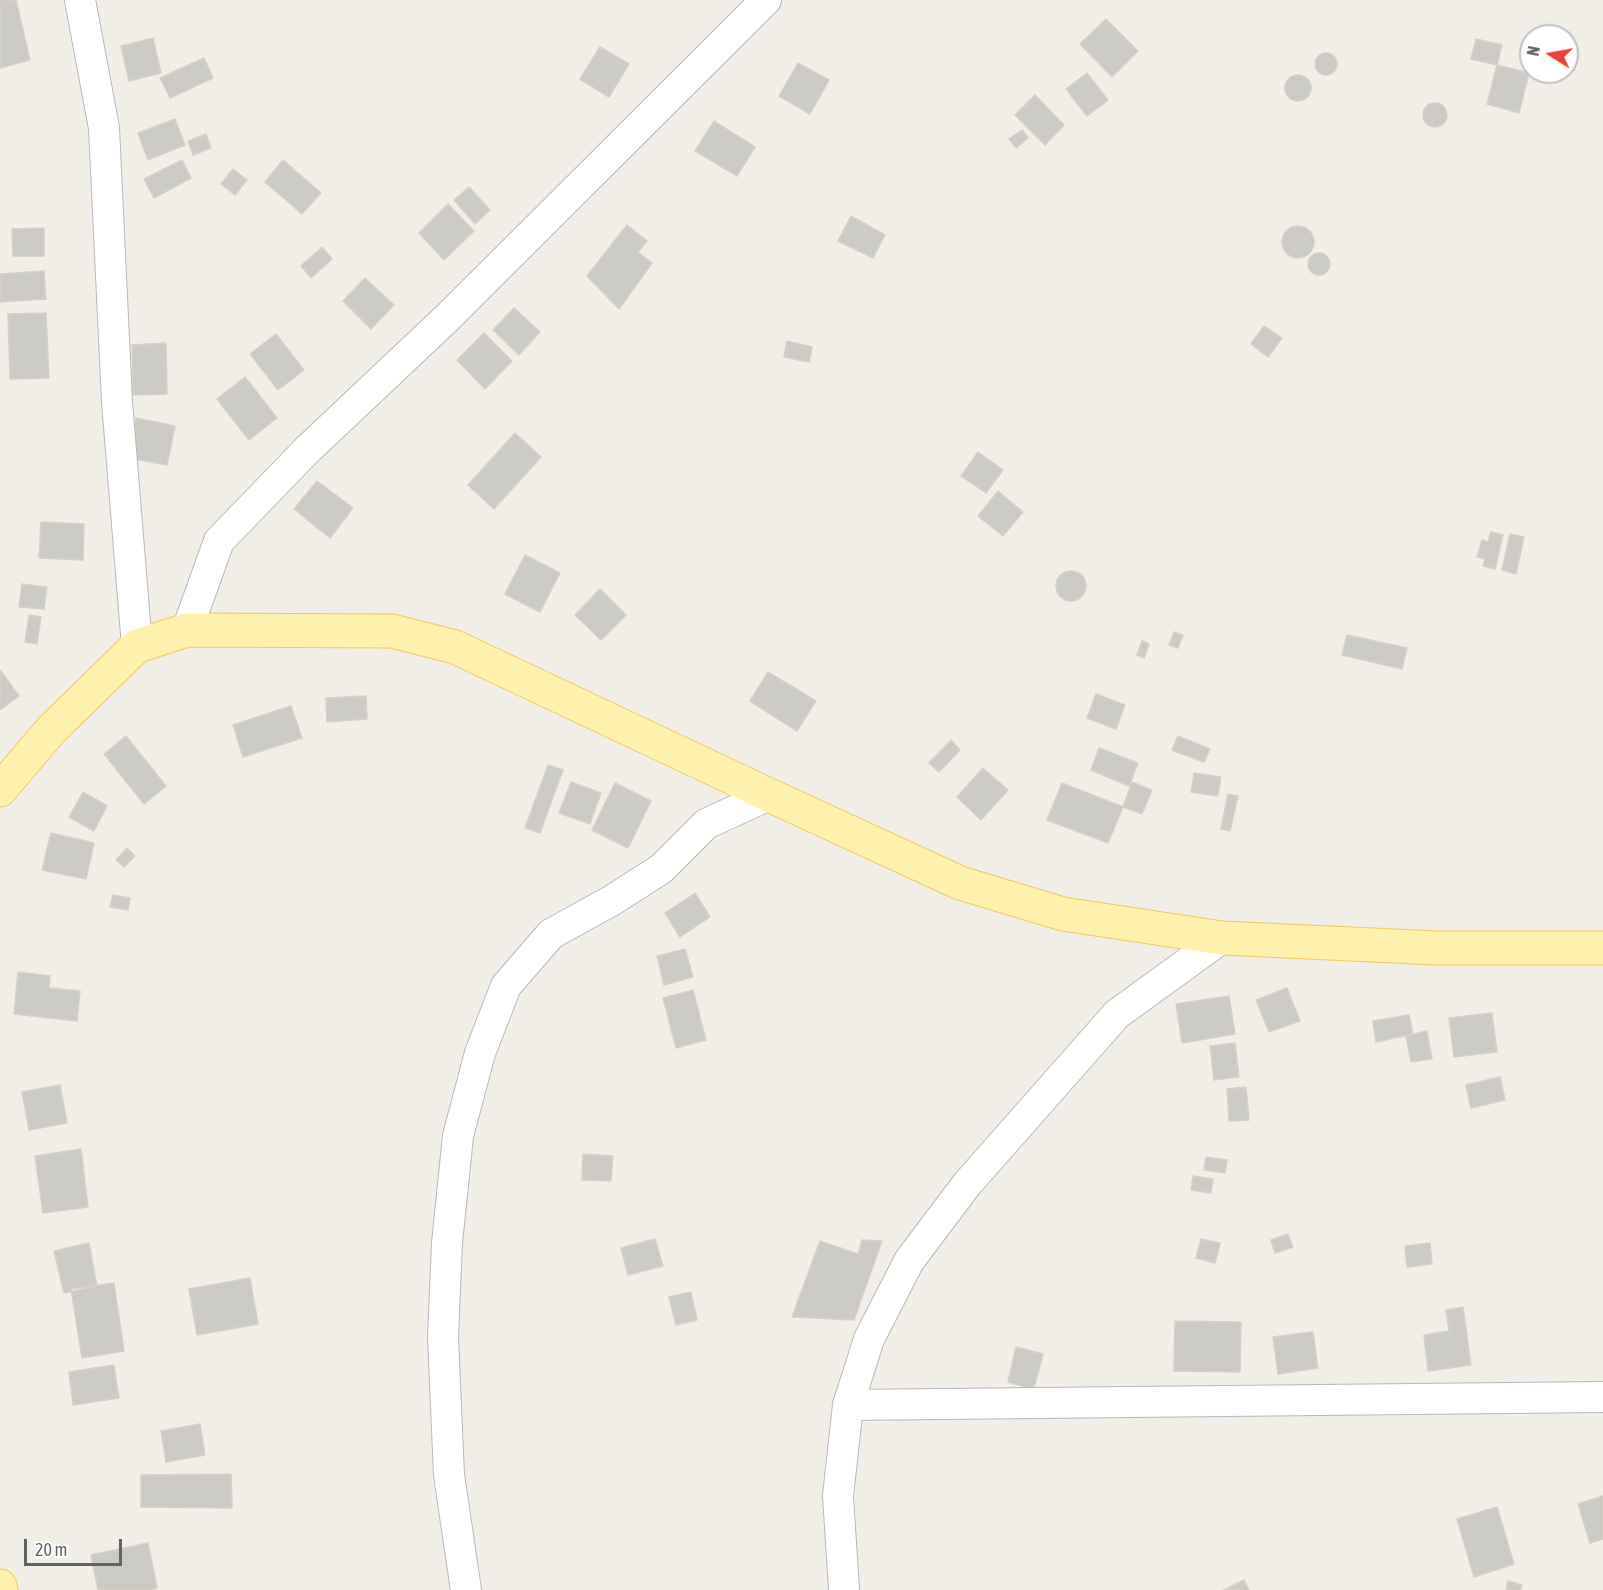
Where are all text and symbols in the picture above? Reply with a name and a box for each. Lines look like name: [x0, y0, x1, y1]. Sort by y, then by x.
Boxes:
north arrow: [1519, 24, 1579, 84]
text: N: [1524, 45, 1543, 57]
scale bar: [27, 1527, 124, 1565]
text: 20 m: [35, 1539, 67, 1560]

